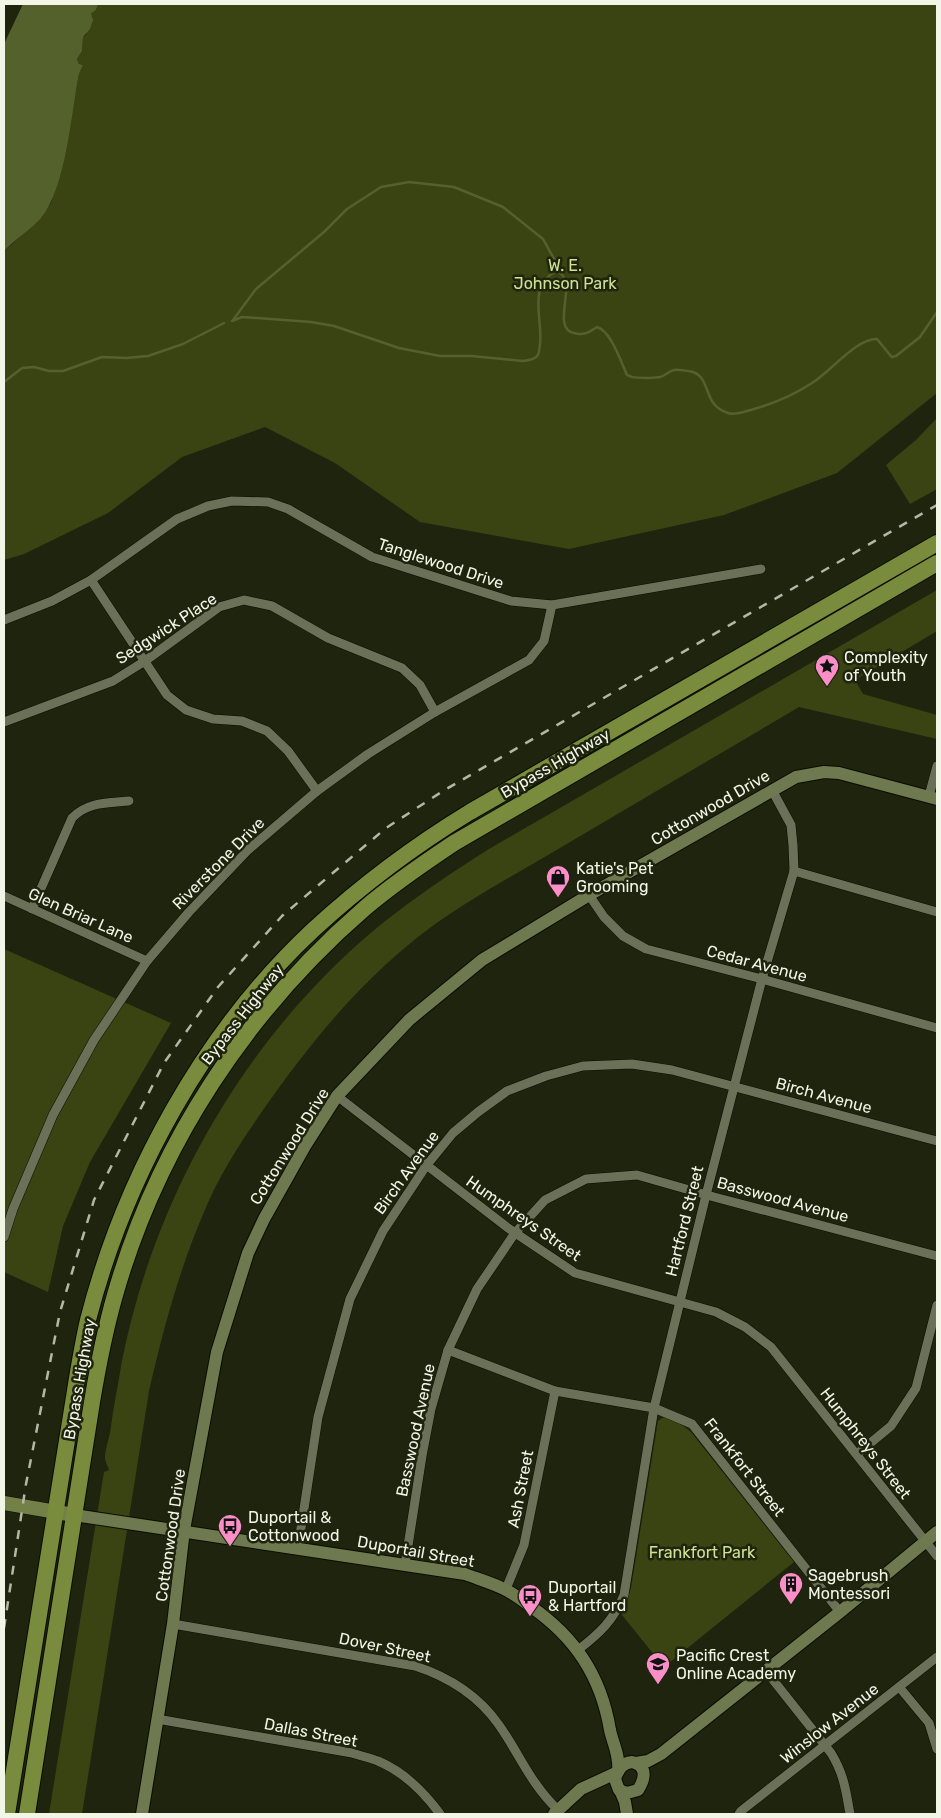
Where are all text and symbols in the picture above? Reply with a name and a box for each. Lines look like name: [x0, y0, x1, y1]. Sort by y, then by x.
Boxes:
park label: W. E. Johnson Park: [513, 256, 617, 293]
street label: Tanglewood Drive: [375, 534, 506, 593]
street label: Sedgwick Place: [112, 589, 220, 668]
place label: Complexity of Youth: [844, 648, 928, 685]
place icon: Complexity of Youth: [814, 653, 840, 687]
street label: Bypass Highway: [497, 724, 613, 802]
street label: Cottonwood Drive: [647, 766, 773, 849]
street label: Riverstone Drive: [168, 813, 268, 913]
place label: Katie's Pet Grooming: [576, 859, 653, 896]
shop icon: Katie's Pet Grooming: [545, 864, 571, 898]
street label: Glen Briar Lane: [25, 884, 136, 947]
street label: Cedar Avenue: [705, 941, 809, 986]
street label: Bypass Highway: [197, 960, 288, 1068]
street label: Birch Avenue: [774, 1074, 874, 1117]
street label: Cottonwood Drive: [246, 1084, 333, 1208]
street label: Birch Avenue: [370, 1127, 443, 1218]
street label: Hartford Street: [662, 1164, 707, 1278]
street label: Humphreys Street: [463, 1172, 585, 1265]
street label: Basswood Avenue: [715, 1173, 851, 1226]
street label: Bypass Highway: [59, 1317, 100, 1441]
street label: Basswood Avenue: [392, 1362, 439, 1498]
street label: Humphreys Street: [816, 1384, 915, 1503]
street label: Frankfort Street: [700, 1414, 789, 1520]
street label: Ash Street: [504, 1449, 537, 1530]
street label: Cottonwood Drive: [152, 1467, 189, 1603]
place label: Duportail & Cottonwood: [248, 1508, 340, 1545]
bus stop icon: Duportail & Cottonwood: [217, 1513, 243, 1547]
street label: Duportail Street: [356, 1532, 476, 1571]
park label: Frankfort Park: [649, 1543, 756, 1562]
place label: Sagebrush Montessori: [808, 1566, 890, 1603]
building icon: Sagebrush Montessori: [778, 1571, 804, 1605]
place label: Duportail & Hartford: [548, 1578, 626, 1615]
bus stop icon: Duportail & Hartford: [517, 1583, 543, 1617]
street label: Dover Street: [337, 1628, 433, 1666]
place label: Pacific Crest Online Academy: [676, 1646, 796, 1683]
school or university icon: Pacific Crest Online Academy: [645, 1651, 671, 1685]
street label: Winslow Avenue: [776, 1679, 882, 1768]
street label: Dallas Street: [263, 1714, 359, 1751]

